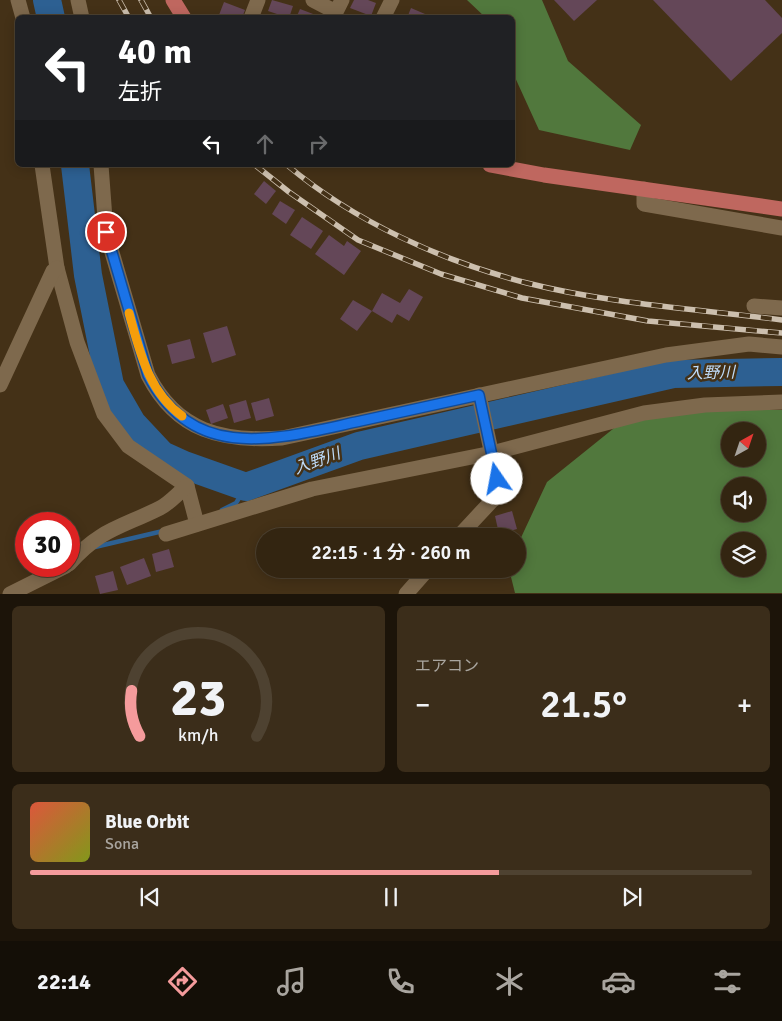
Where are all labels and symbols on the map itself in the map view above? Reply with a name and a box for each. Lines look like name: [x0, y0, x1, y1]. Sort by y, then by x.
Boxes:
pin: [85, 211, 127, 253]
water label: 入野川: [687, 363, 737, 383]
north arrow: [721, 422, 766, 468]
water label: 入野川: [291, 443, 345, 479]
position arrow: [470, 452, 522, 504]
speed limit sign: 30: [15, 512, 80, 577]

